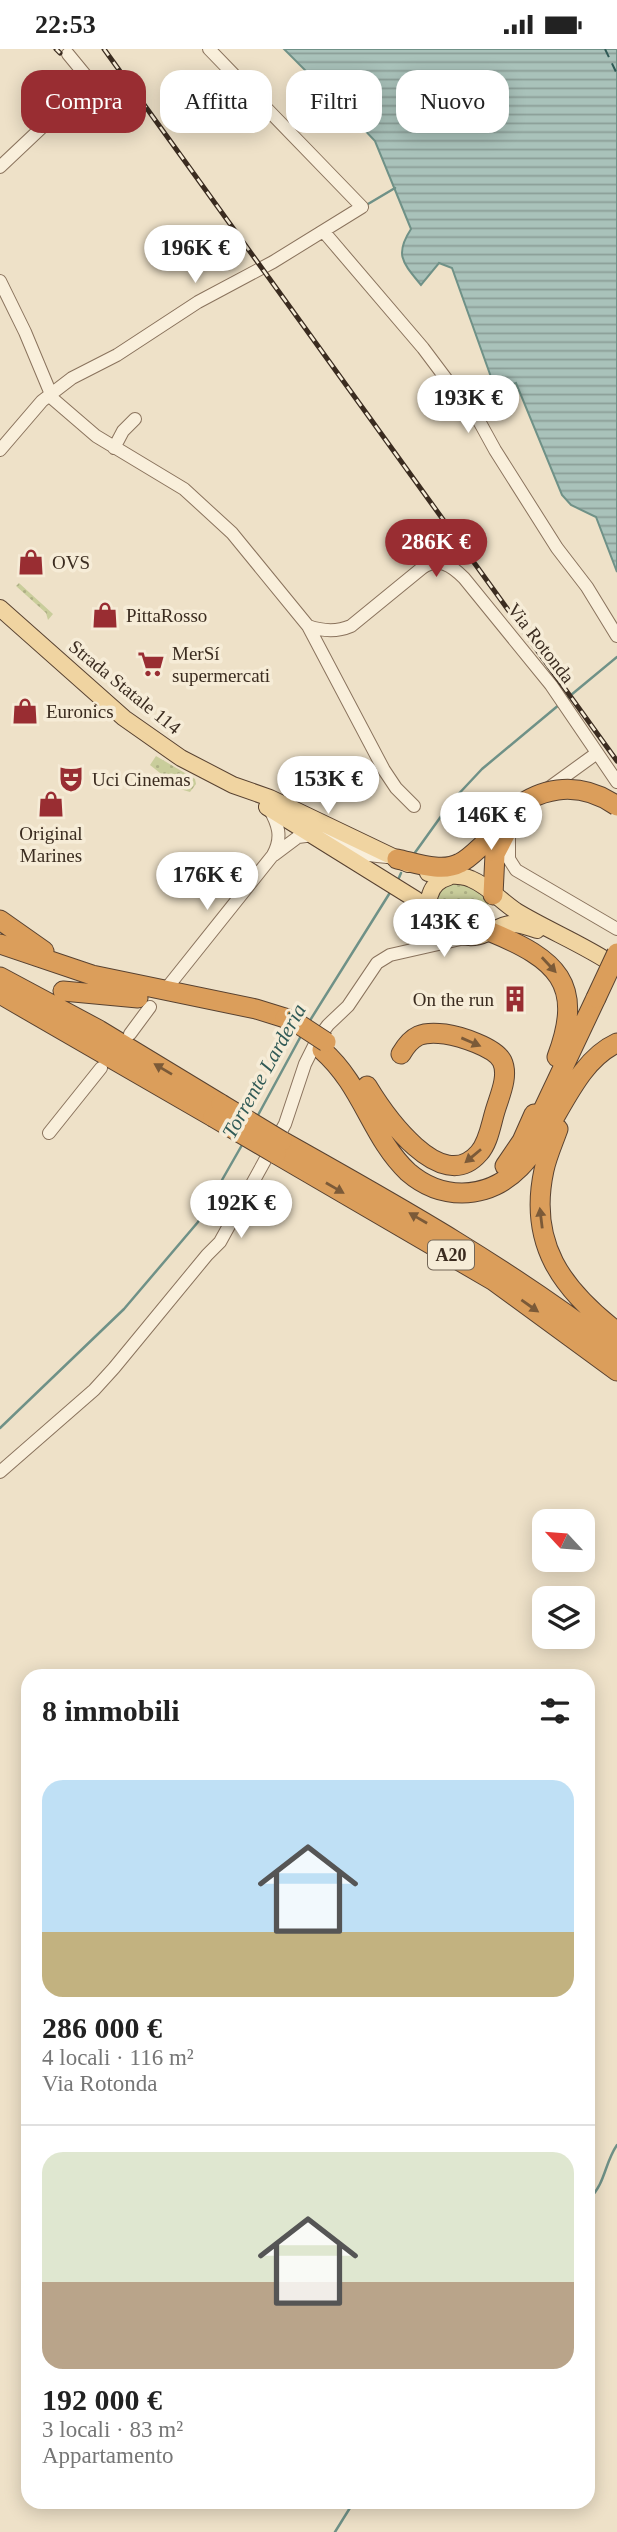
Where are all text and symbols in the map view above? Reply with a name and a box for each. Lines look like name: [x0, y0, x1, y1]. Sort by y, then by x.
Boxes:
text: 22:53: [35, 10, 96, 39]
chip: Compra: [21, 70, 146, 133]
chip: Affitta: [160, 70, 272, 133]
chip: Filtri: [286, 70, 382, 133]
chip: Nuovo: [396, 70, 509, 133]
pin: 196K €: [138, 225, 252, 285]
text: 196K €: [160, 235, 230, 260]
pin: 193K €: [411, 375, 525, 435]
text: 193K €: [433, 385, 503, 410]
pin: 286K €: [379, 519, 493, 579]
text: 286K €: [401, 529, 471, 554]
shop icon: OVS: [16, 547, 46, 577]
place label: OVS: [52, 552, 90, 573]
street label: Via Rotonda: [503, 599, 579, 688]
shop icon: PittaRosso: [90, 600, 120, 630]
place label: PittaRosso: [126, 605, 207, 626]
street label: Strada Statale 114: [65, 636, 185, 739]
place label: MerSí supermercati: [172, 643, 270, 686]
supermarket icon: MerSí supermercati: [136, 649, 166, 679]
shop icon: Euronics: [10, 696, 40, 726]
place label: Euronics: [46, 701, 114, 722]
pin: 153K €: [271, 757, 385, 816]
theatre icon: Uci Cinemas: [56, 764, 86, 794]
text: 153K €: [293, 766, 363, 791]
place label: Uci Cinemas: [92, 769, 191, 790]
shop icon: Original Marines: [36, 789, 66, 819]
pin: 146K €: [434, 793, 548, 852]
text: 146K €: [456, 802, 526, 827]
place label: Original Marines: [19, 823, 83, 866]
pin: 176K €: [150, 853, 264, 912]
text: 176K €: [172, 862, 242, 887]
pin: 143K €: [387, 899, 501, 959]
text: 143K €: [409, 909, 479, 934]
one-way arrow: [541, 956, 557, 974]
building icon: On the run: [500, 984, 530, 1014]
place label: On the run: [413, 989, 494, 1010]
water label: Torrente Larderia: [217, 1000, 311, 1142]
one-way arrow: [461, 1036, 481, 1048]
one-way arrow: [153, 1062, 172, 1075]
one-way arrow: [464, 1148, 482, 1164]
pin: 192K €: [184, 1181, 298, 1240]
one-way arrow: [326, 1182, 345, 1194]
text: 192K €: [206, 1190, 276, 1215]
one-way arrow: [536, 1207, 547, 1229]
one-way arrow: [409, 1212, 428, 1224]
road number: A20: [428, 1240, 474, 1269]
one-way arrow: [521, 1299, 539, 1313]
north arrow: [532, 1509, 595, 1571]
map controls: [532, 1509, 595, 1649]
button: layers: [532, 1586, 595, 1649]
icon: filters: [536, 1692, 574, 1730]
text: 8 immobili: [42, 1694, 180, 1727]
icon: home: [245, 1826, 371, 1952]
text: 286 000 €: [42, 2011, 162, 2044]
text: 4 locali · 116 m²: [42, 2045, 194, 2070]
text: Via Rotonda: [42, 2071, 158, 2096]
icon: home: [245, 2198, 371, 2324]
text: 192 000 €: [42, 2383, 162, 2416]
text: 3 locali · 83 m²: [42, 2417, 183, 2442]
text: Appartamento: [42, 2443, 174, 2468]

